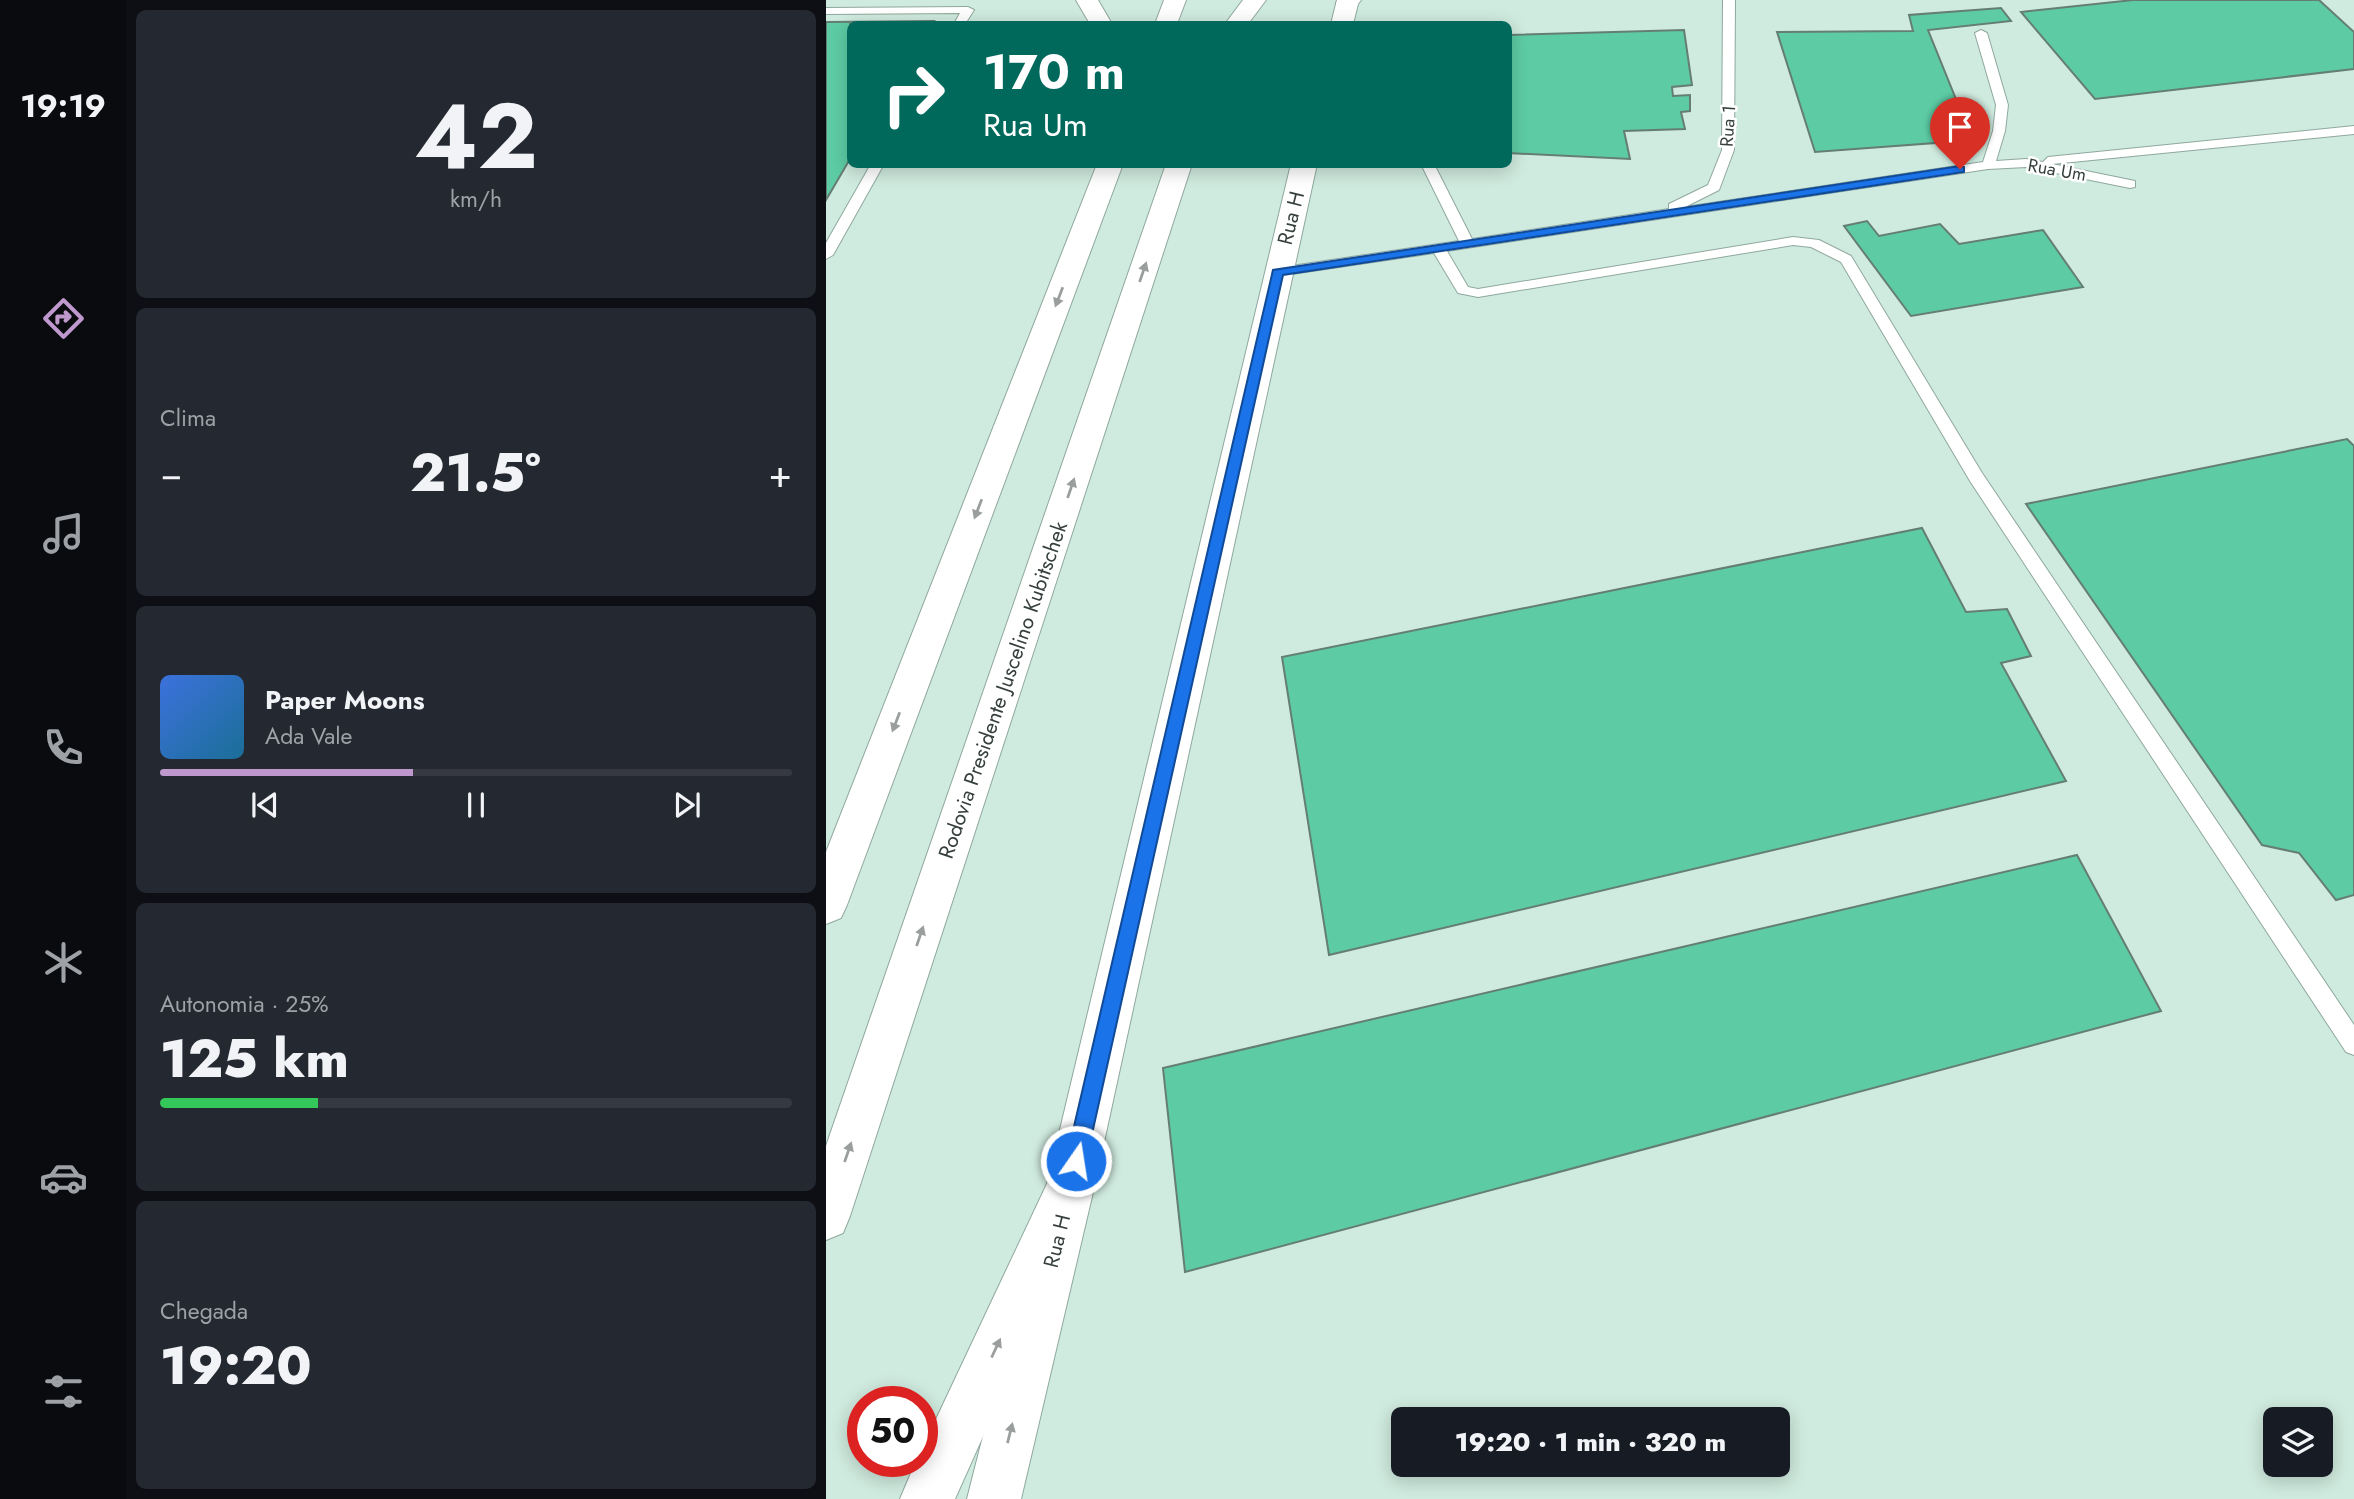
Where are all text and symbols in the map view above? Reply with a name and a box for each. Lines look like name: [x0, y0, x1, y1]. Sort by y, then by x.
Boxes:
text: 170 m: [983, 37, 1125, 107]
icon: right: [868, 49, 959, 140]
text: 42: [414, 71, 538, 202]
text: 19:19: [20, 83, 106, 129]
pin: [1930, 97, 1990, 169]
text: Rua Um: [983, 102, 1088, 148]
street label: Rua 1: [1714, 104, 1742, 148]
icon: arrive: [1941, 108, 1979, 146]
street label: Rua Um: [2026, 152, 2088, 188]
text: km/h: [450, 182, 502, 216]
street label: Rua H: [1270, 188, 1312, 248]
one-way arrow: [1138, 262, 1149, 283]
one-way arrow: [1053, 286, 1064, 307]
icon: directions: [39, 294, 88, 343]
text: Clima: [160, 401, 216, 435]
text: 21.5°: [410, 435, 541, 511]
text: −: [160, 446, 182, 501]
text: +: [769, 446, 792, 501]
one-way arrow: [1066, 478, 1076, 499]
one-way arrow: [972, 499, 983, 520]
icon: music: [39, 509, 88, 558]
street label: Rodovia Presidente Juscelino Kubitschek: [931, 517, 1075, 863]
text: Paper Moons: [265, 681, 425, 719]
one-way arrow: [891, 711, 902, 732]
text: Ada Vale: [265, 719, 352, 753]
icon: phone: [39, 723, 88, 772]
icon: previous: [246, 786, 284, 824]
icon: pause: [457, 786, 495, 824]
icon: next: [668, 786, 706, 824]
one-way arrow: [915, 925, 926, 946]
icon: climate: [39, 938, 88, 987]
text: Autonomia · 25%: [160, 987, 329, 1021]
text: 125 km: [160, 1021, 349, 1097]
position arrow: [1039, 1124, 1113, 1198]
one-way arrow: [843, 1141, 854, 1162]
icon: car: [39, 1153, 88, 1202]
street label: Rua H: [1036, 1211, 1078, 1271]
text: Chegada: [160, 1294, 248, 1328]
text: 19:20: [160, 1328, 312, 1404]
one-way arrow: [990, 1338, 1002, 1358]
icon: filters: [39, 1367, 88, 1416]
speed limit sign: 50: [847, 1386, 938, 1477]
map controls: [2263, 1407, 2333, 1477]
button: layers: [2263, 1407, 2333, 1477]
one-way arrow: [1005, 1422, 1016, 1444]
text: 19:20 · 1 min · 320 m: [1455, 1423, 1726, 1461]

